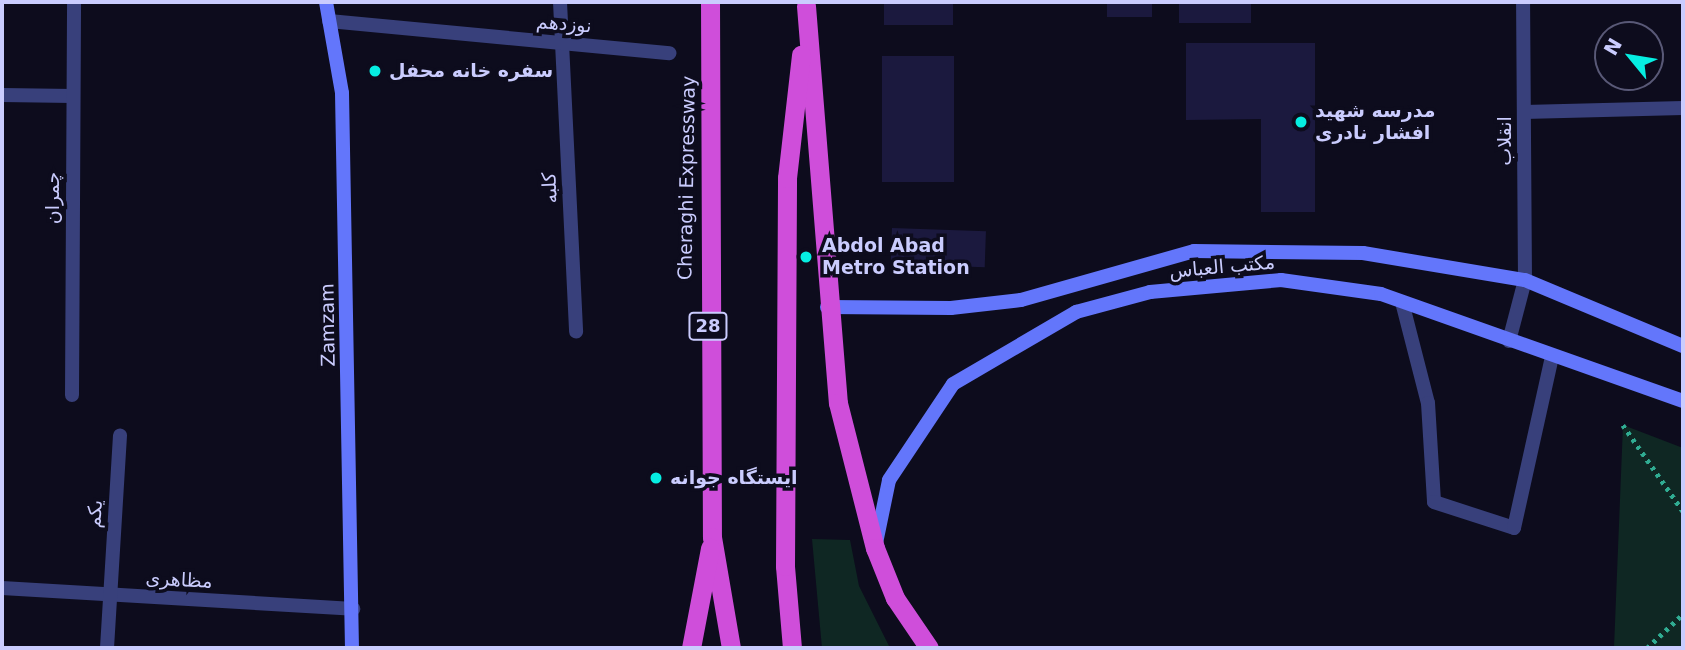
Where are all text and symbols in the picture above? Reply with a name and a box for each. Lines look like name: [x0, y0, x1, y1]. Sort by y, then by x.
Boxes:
street label: نوزدهم: [535, 10, 593, 38]
north arrow: [1594, 21, 1664, 91]
text: N: [1599, 34, 1626, 59]
place label: سفره خانه محفل: [389, 60, 553, 82]
marker: سفره خانه محفل: [367, 63, 383, 79]
street label: Cheraghi Expressway: [674, 76, 700, 280]
place label: مدرسه شهید افشار نادری: [1315, 100, 1435, 144]
marker: مدرسه شهید افشار نادری: [1293, 114, 1309, 130]
street label: انقلاب: [1494, 116, 1516, 166]
street label: چمران: [42, 172, 64, 224]
street label: کلبه: [538, 172, 562, 204]
place label: Abdol Abad Metro Station: [822, 235, 970, 279]
marker: Abdol Abad Metro Station: [796, 247, 816, 267]
street label: مکتب العباس: [1168, 251, 1276, 283]
street label: Zamzam: [316, 283, 340, 367]
road number: 28: [687, 312, 729, 340]
place label: ایستگاه جوانه: [670, 467, 798, 489]
marker: ایستگاه جوانه: [648, 470, 664, 486]
street label: یکم: [83, 499, 107, 529]
street label: مظاهری: [145, 567, 213, 593]

